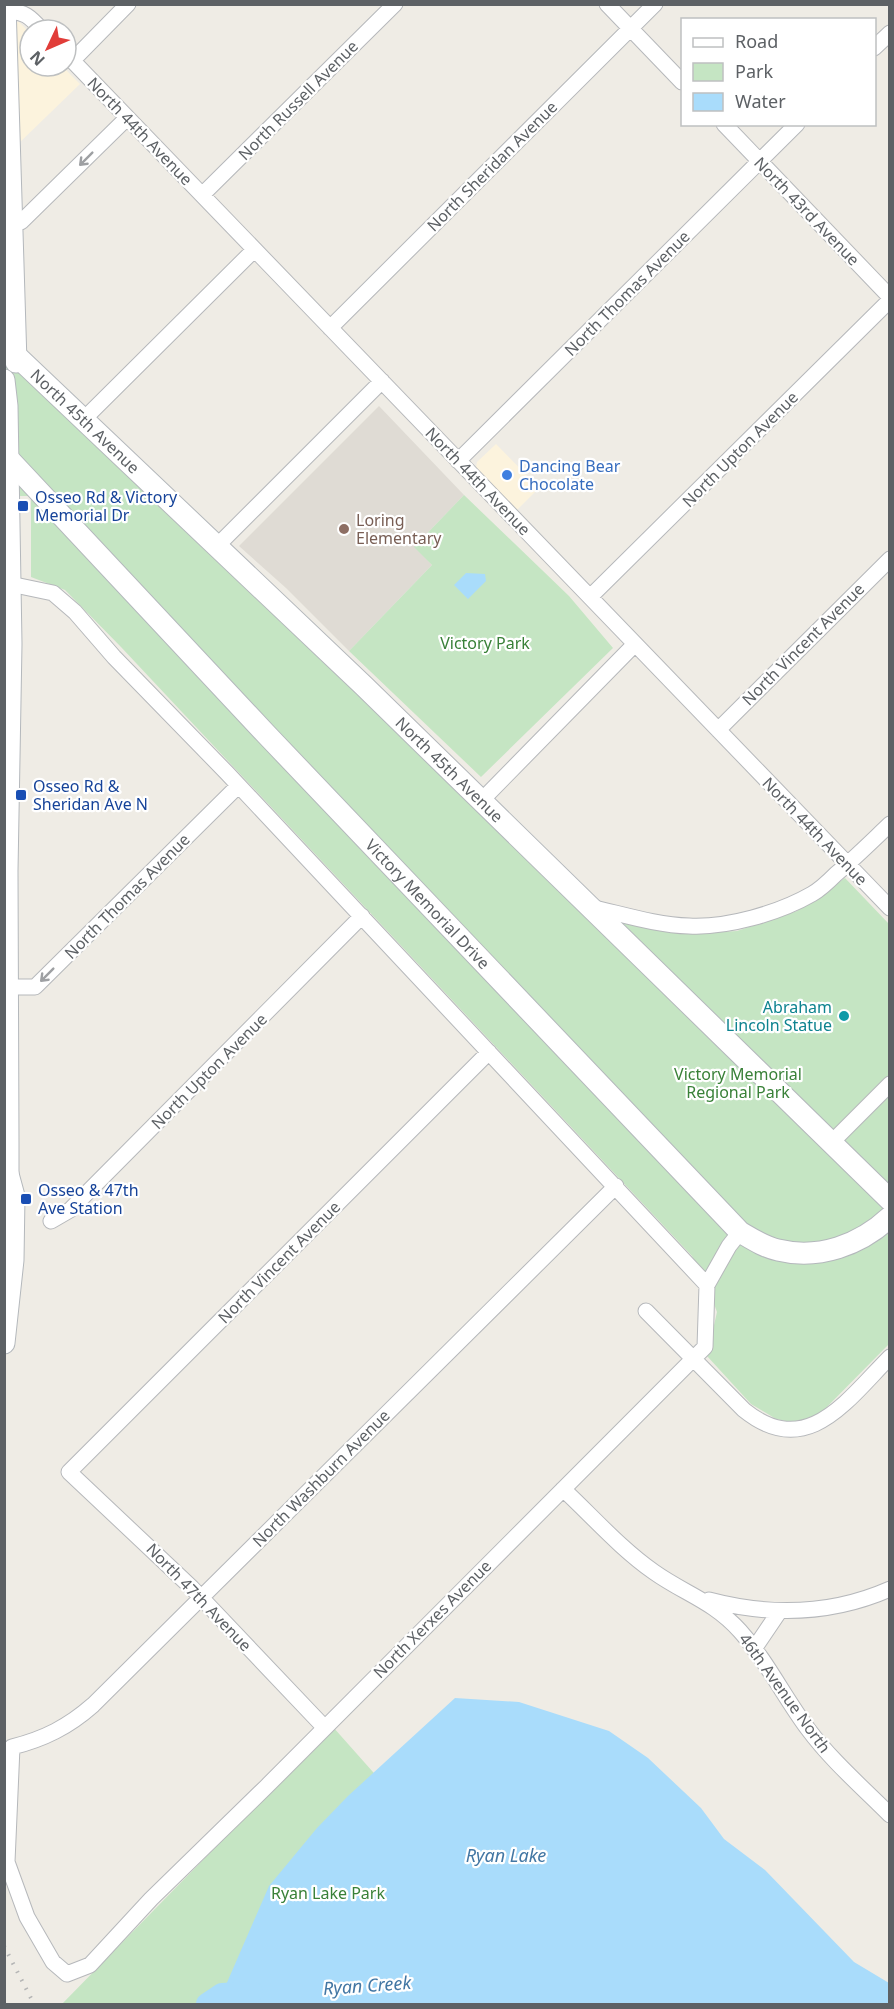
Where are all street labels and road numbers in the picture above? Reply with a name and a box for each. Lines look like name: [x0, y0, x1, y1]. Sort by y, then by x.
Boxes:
street label: North Russell Avenue: [233, 35, 363, 165]
street label: North 44th Avenue: [83, 72, 197, 190]
street label: North Sheridan Avenue: [422, 96, 562, 236]
street label: North 43rd Avenue: [749, 152, 865, 270]
street label: North Thomas Avenue: [560, 226, 694, 360]
street label: North 45th Avenue: [26, 364, 145, 478]
street label: North Upton Avenue: [677, 386, 803, 512]
street label: North 44th Avenue: [421, 422, 535, 540]
street label: North Vincent Avenue: [737, 578, 869, 710]
street label: North 45th Avenue: [391, 712, 508, 827]
street label: North 44th Avenue: [758, 772, 872, 890]
street label: North Thomas Avenue: [60, 829, 194, 963]
street label: Victory Memorial Drive: [361, 834, 495, 974]
street label: North Upton Avenue: [146, 1008, 272, 1134]
street label: North Vincent Avenue: [213, 1196, 345, 1328]
street label: North Washburn Avenue: [247, 1404, 395, 1552]
street label: North 47th Avenue: [142, 1538, 256, 1656]
street label: North Xerxes Avenue: [368, 1555, 496, 1683]
street label: 46th Avenue North: [734, 1629, 836, 1757]

